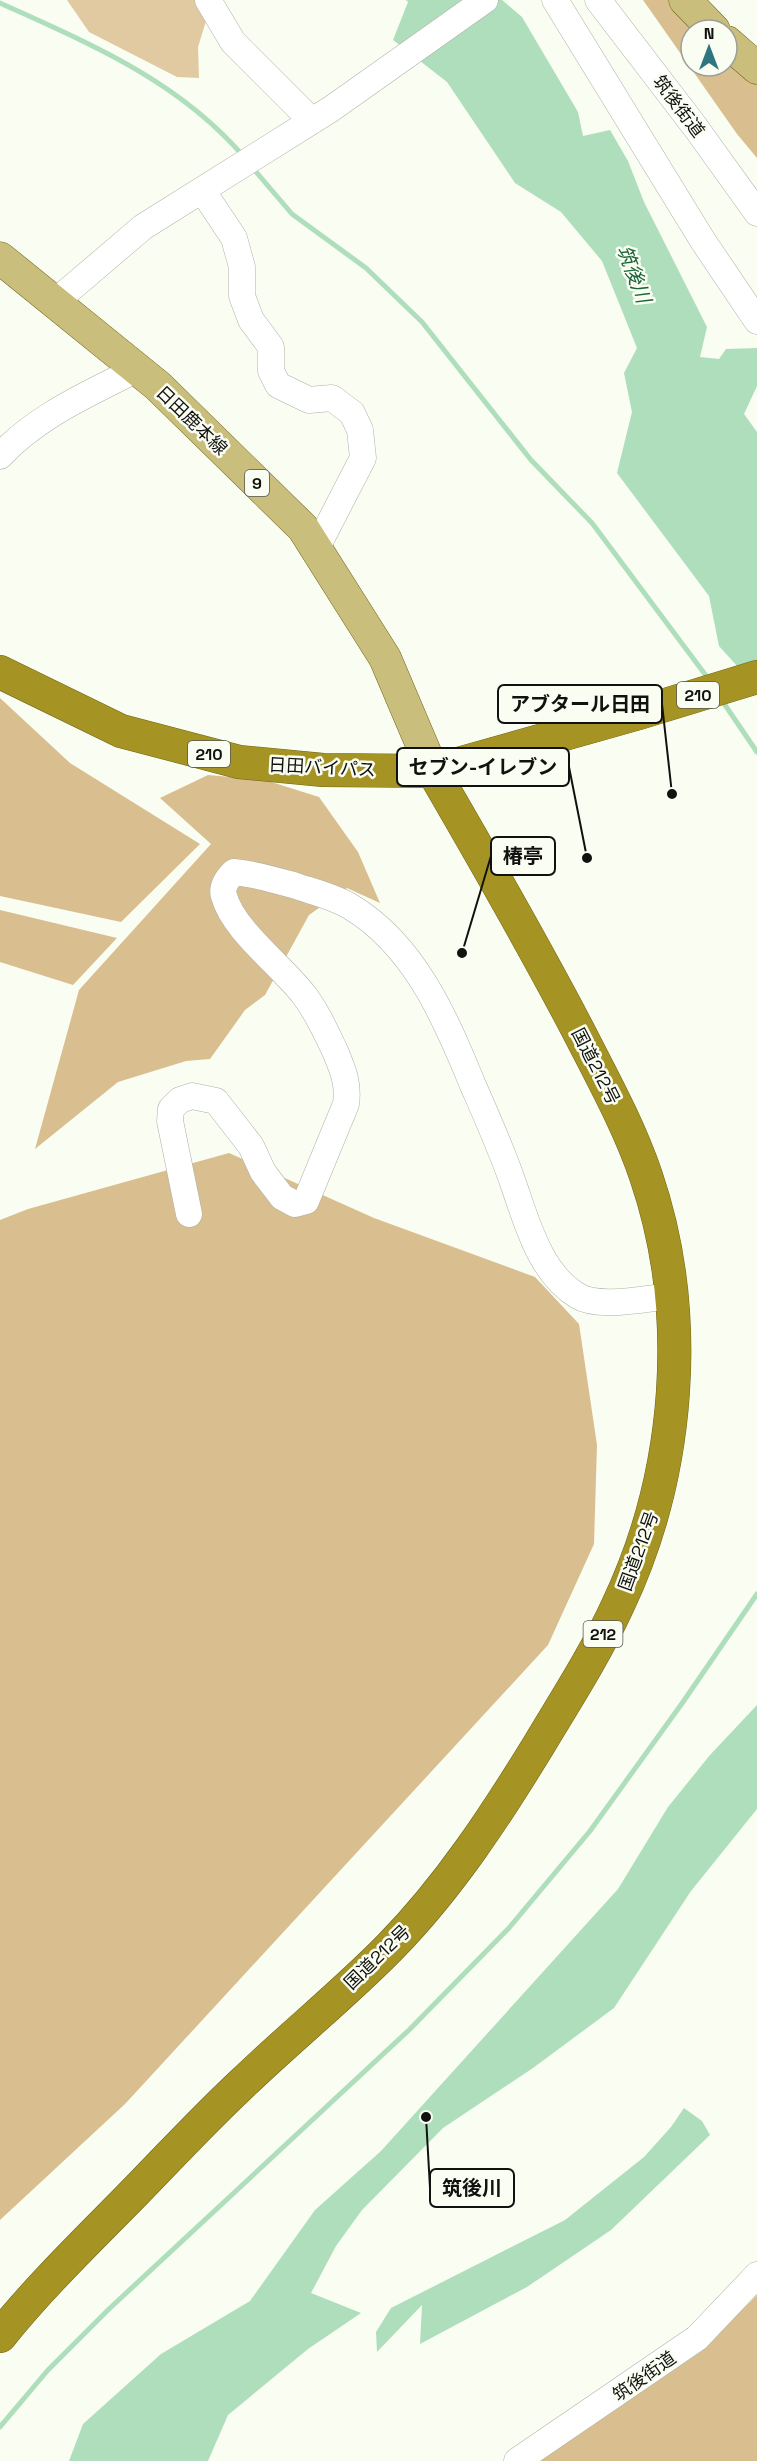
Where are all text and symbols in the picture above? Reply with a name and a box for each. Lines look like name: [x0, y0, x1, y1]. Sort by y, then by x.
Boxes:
north arrow: [679, 18, 739, 78]
text: N: [704, 23, 714, 44]
street label: 筑後街道: [648, 70, 710, 142]
water label: 筑後川: [611, 241, 658, 309]
street label: 日田鹿本線: [152, 380, 232, 460]
road number: 9: [245, 470, 269, 496]
road number: 210: [677, 682, 719, 708]
callout: アブタール日田: [498, 685, 662, 723]
text: アブタール日田: [510, 691, 650, 717]
road number: 210: [188, 741, 230, 767]
callout: セブン-イレブン: [397, 748, 569, 786]
street label: 日田バイパス: [268, 753, 376, 781]
text: セブン-イレブン: [409, 754, 557, 780]
callout: 椿亭: [491, 837, 555, 875]
text: 椿亭: [503, 843, 543, 869]
street label: 国道212号: [567, 1024, 625, 1108]
street label: 国道212号: [613, 1508, 663, 1594]
road number: 212: [584, 1621, 622, 1647]
street label: 国道212号: [339, 1920, 415, 1994]
callout: 筑後川: [430, 2169, 514, 2207]
text: 筑後川: [442, 2175, 502, 2201]
street label: 筑後街道: [608, 2346, 680, 2406]

